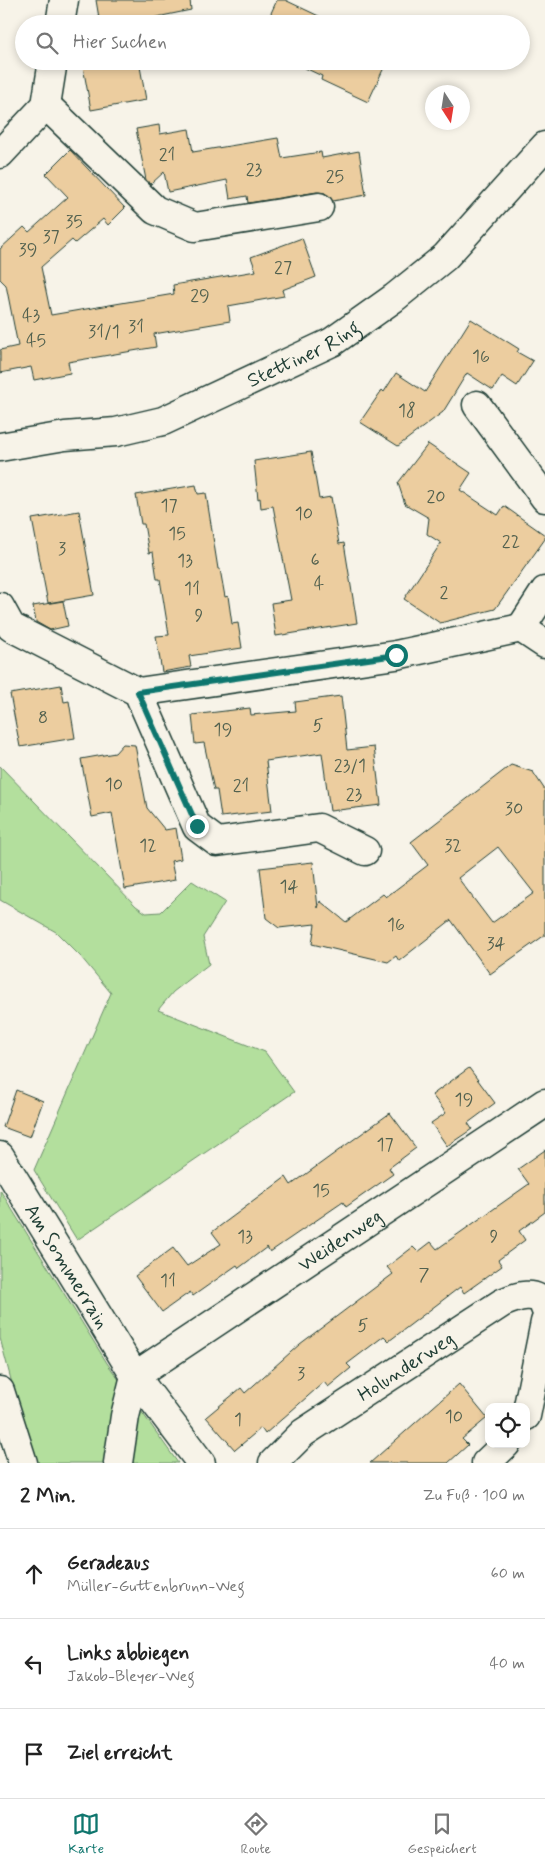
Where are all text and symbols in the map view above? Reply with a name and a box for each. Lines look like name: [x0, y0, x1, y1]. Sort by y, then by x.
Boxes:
search box: [15, 15, 530, 70]
icon: search: [33, 29, 61, 57]
text: Hier suchen: [73, 30, 167, 55]
north arrow: [425, 85, 470, 130]
house number: 21: [159, 143, 175, 167]
house number: 23: [246, 158, 263, 182]
house number: 25: [326, 165, 344, 189]
house number: 35: [65, 210, 83, 234]
house number: 37: [42, 225, 60, 249]
house number: 39: [19, 238, 37, 262]
house number: 27: [274, 256, 292, 280]
house number: 29: [190, 284, 210, 308]
house number: 43: [22, 304, 40, 328]
street label: Stettiner Ring: [243, 314, 367, 395]
house number: 31: [128, 315, 144, 339]
house number: 31/1: [88, 320, 120, 344]
house number: 45: [26, 329, 46, 353]
house number: 16: [472, 345, 490, 369]
house number: 18: [398, 399, 416, 423]
house number: 20: [426, 485, 446, 509]
house number: 17: [160, 494, 178, 518]
house number: 10: [295, 502, 313, 526]
house number: 15: [168, 522, 186, 546]
house number: 22: [502, 530, 520, 554]
house number: 3: [58, 537, 66, 561]
house number: 6: [310, 548, 320, 572]
house number: 13: [177, 549, 193, 573]
house number: 4: [314, 572, 324, 596]
house number: 11: [184, 577, 200, 601]
house number: 2: [440, 581, 449, 605]
house number: 9: [195, 604, 204, 628]
route start: [385, 644, 408, 667]
house number: 8: [38, 706, 48, 730]
house number: 5: [313, 714, 324, 738]
house number: 19: [214, 718, 232, 742]
house number: 23/1: [334, 754, 366, 778]
house number: 10: [105, 773, 123, 797]
house number: 21: [233, 774, 249, 798]
house number: 23: [346, 783, 363, 807]
house number: 30: [505, 797, 523, 821]
route end: [186, 815, 209, 838]
house number: 12: [139, 834, 157, 858]
house number: 32: [444, 834, 462, 858]
house number: 14: [280, 875, 299, 899]
house number: 16: [387, 913, 405, 937]
house number: 34: [486, 932, 506, 956]
house number: 19: [455, 1088, 473, 1112]
house number: 17: [376, 1133, 394, 1157]
house number: 15: [312, 1179, 330, 1203]
street label: Am Sommerrain: [17, 1199, 115, 1335]
street label: Weidenweg: [293, 1203, 388, 1279]
house number: 13: [237, 1225, 253, 1249]
house number: 9: [490, 1225, 499, 1249]
house number: 7: [419, 1263, 430, 1287]
house number: 11: [160, 1269, 176, 1293]
house number: 5: [358, 1314, 369, 1338]
street label: Holunderweg: [353, 1326, 460, 1409]
house number: 3: [297, 1362, 305, 1386]
map controls: [485, 1403, 530, 1448]
button: locate: [485, 1403, 530, 1448]
house number: 10: [445, 1405, 463, 1429]
house number: 1: [234, 1408, 242, 1432]
text: 2 Min.: [20, 1482, 75, 1510]
text: Zu Fuß · 100 m: [423, 1485, 525, 1506]
text: Geradeaus: [67, 1551, 149, 1576]
icon: ahead: [20, 1560, 48, 1588]
text: 60 m: [491, 1563, 525, 1584]
text: Müller-Guttenbrunn-Weg: [67, 1576, 245, 1597]
text: Links abbiegen: [67, 1641, 189, 1666]
icon: left: [20, 1650, 48, 1678]
text: 40 m: [489, 1653, 525, 1674]
text: Jakob-Bleyer-Weg: [67, 1666, 195, 1687]
icon: arrive: [20, 1740, 48, 1768]
text: Ziel erreicht: [67, 1741, 172, 1766]
tab: Karte: [68, 1810, 104, 1858]
tab: Route: [240, 1810, 271, 1858]
tab: Gespeichert: [407, 1810, 477, 1858]

